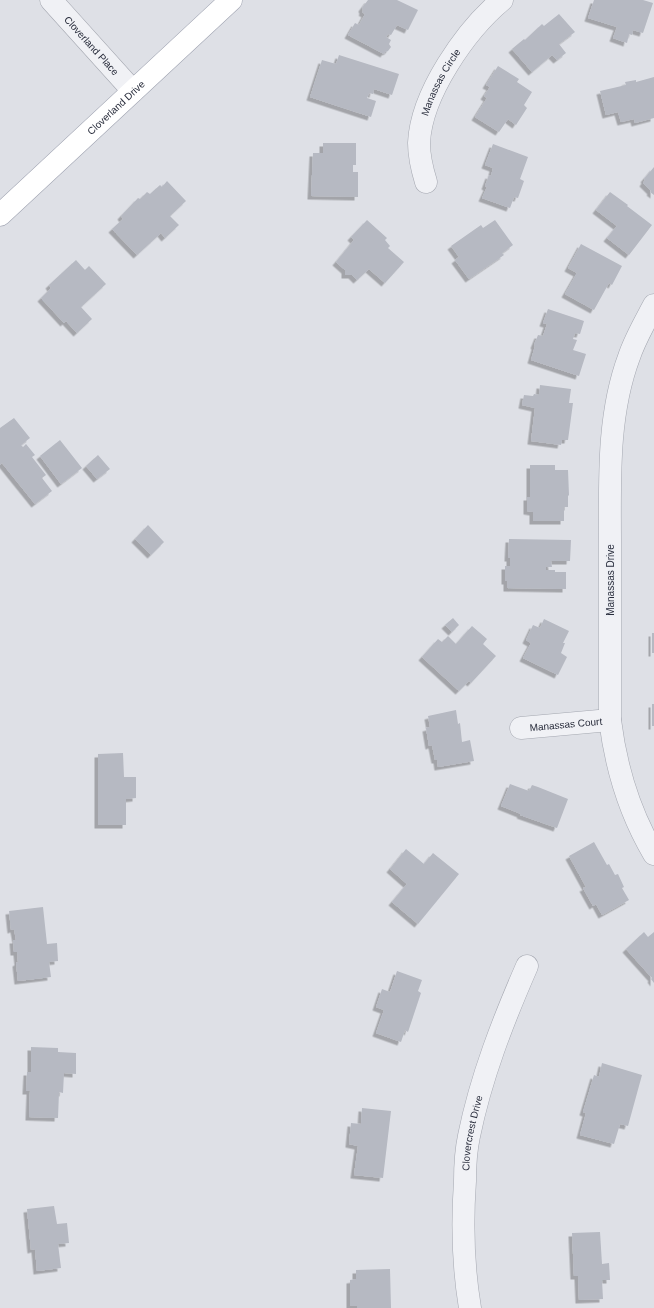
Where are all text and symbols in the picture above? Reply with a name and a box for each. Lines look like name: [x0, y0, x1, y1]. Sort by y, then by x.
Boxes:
street label: Cloverland Place: [62, 14, 121, 78]
street label: Manassas Circle: [419, 46, 463, 117]
street label: Cloverland Drive: [85, 78, 147, 137]
street label: Manassas Drive: [605, 544, 616, 616]
street label: Manassas Court: [529, 716, 603, 733]
street label: Clovercrest Drive: [460, 1094, 485, 1171]

